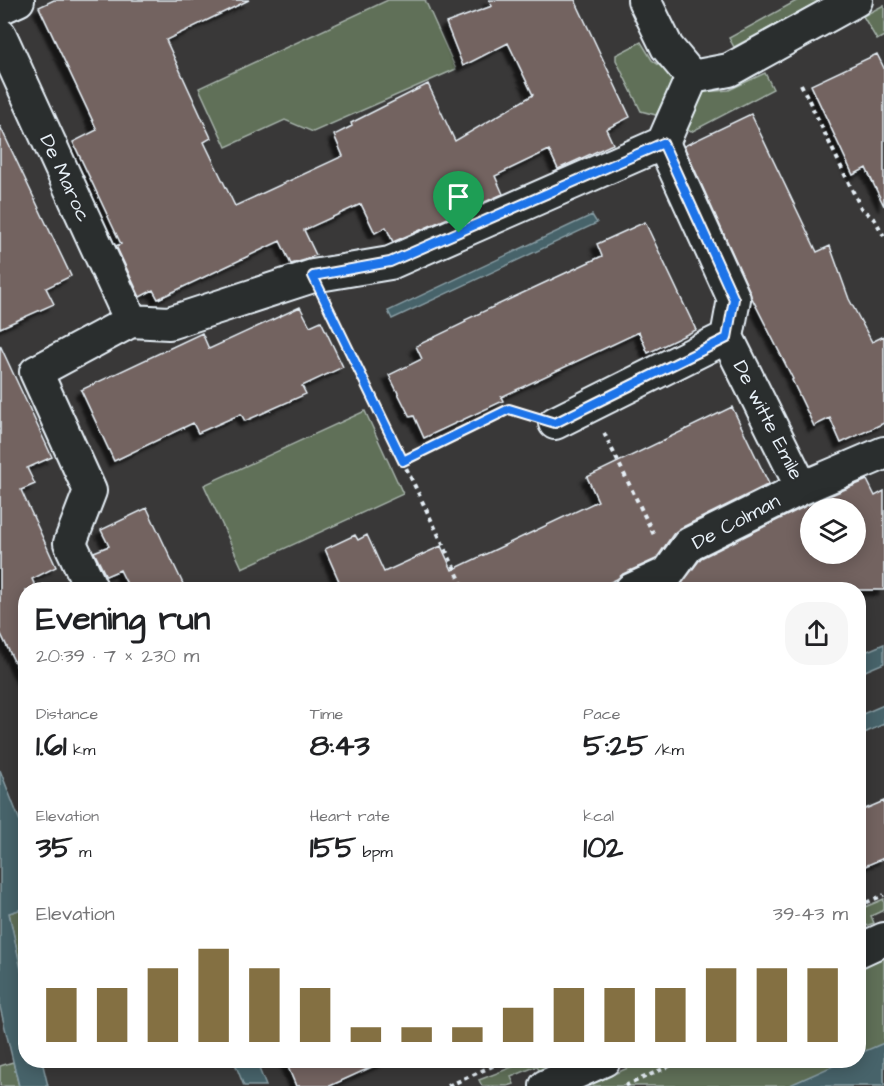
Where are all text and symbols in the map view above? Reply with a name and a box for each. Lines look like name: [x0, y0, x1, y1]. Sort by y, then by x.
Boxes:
street label: De Maroc: [33, 130, 98, 227]
pin: [433, 171, 484, 233]
icon: arrive: [442, 180, 475, 213]
street label: De witte Emile: [726, 356, 810, 485]
street label: De Colman: [687, 487, 785, 557]
map controls: [800, 498, 866, 564]
button: layers: [800, 498, 866, 564]
text: Evening run: [36, 596, 210, 642]
button: share: [785, 602, 848, 665]
text: 20:39 · 7 × 230 m: [36, 642, 199, 670]
text: Distance: [36, 703, 98, 725]
text: Time: [310, 703, 343, 725]
text: Pace: [583, 703, 620, 725]
text: 1.61: [36, 725, 67, 767]
text: 8:43: [310, 725, 370, 767]
text: 5:25: [583, 725, 648, 767]
text: km: [67, 739, 95, 761]
text: /km: [648, 739, 684, 761]
text: Elevation: [36, 805, 99, 827]
text: Heart rate: [310, 805, 390, 827]
text: kcal: [583, 805, 614, 827]
text: 35: [36, 827, 73, 869]
text: 155: [310, 827, 356, 869]
text: 102: [583, 827, 623, 869]
text: m: [73, 841, 91, 863]
text: bpm: [356, 841, 393, 863]
text: Elevation: [36, 900, 115, 928]
text: 39–43 m: [773, 900, 848, 928]

